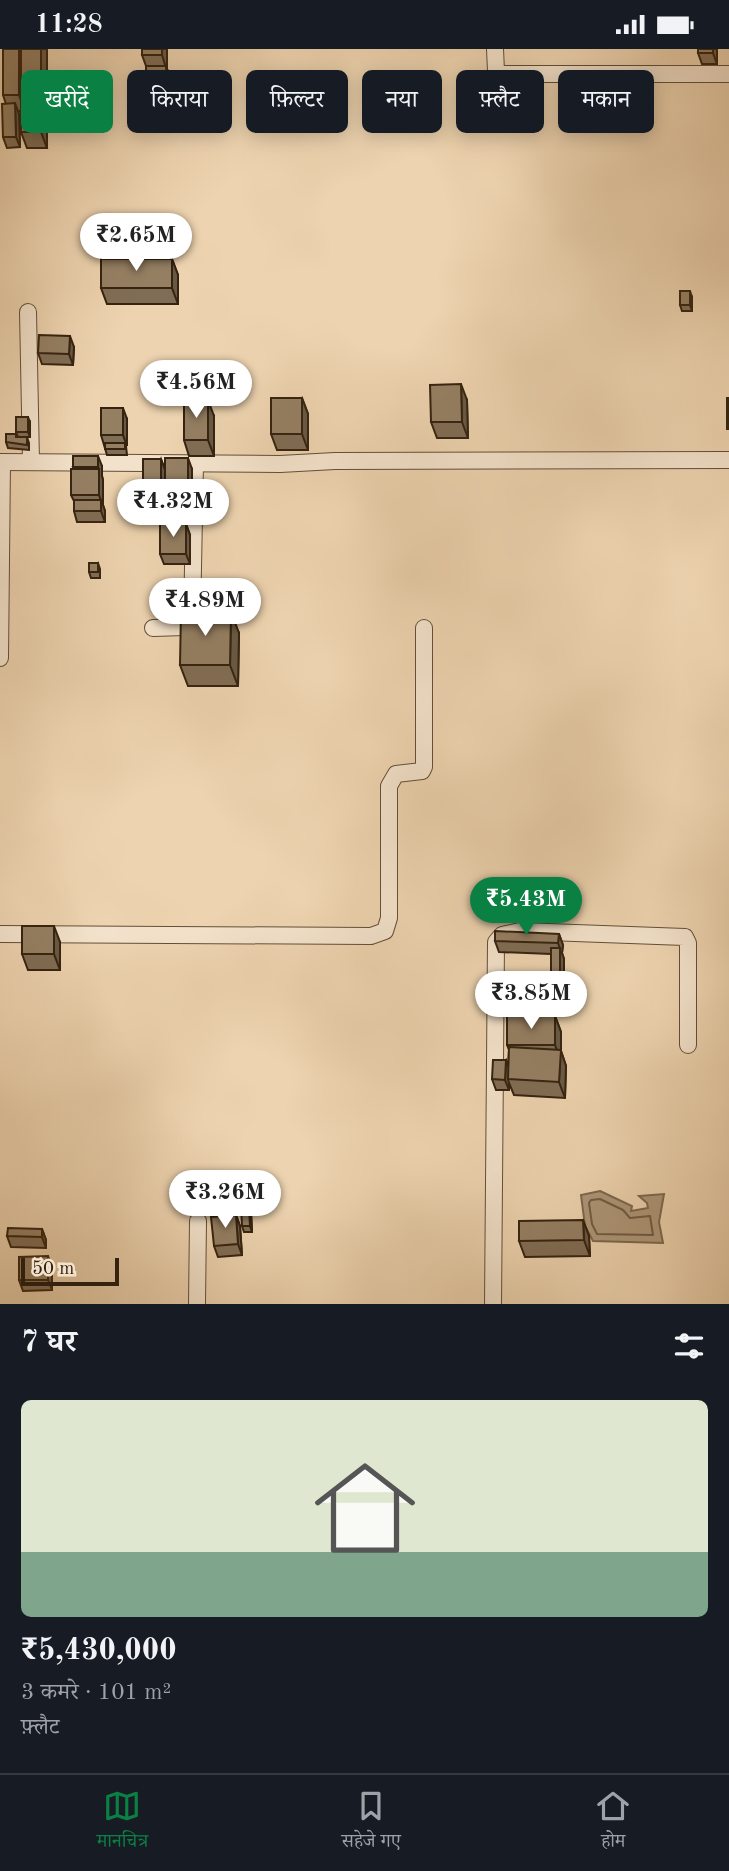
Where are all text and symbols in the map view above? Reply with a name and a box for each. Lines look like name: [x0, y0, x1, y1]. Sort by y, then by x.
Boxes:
text: 11:28: [35, 12, 103, 38]
chip: खरीदें: [21, 70, 113, 133]
chip: किराया: [127, 70, 232, 133]
chip: फ़िल्टर: [246, 70, 348, 133]
chip: नया: [362, 70, 442, 133]
chip: फ़्लैट: [456, 70, 544, 133]
chip: मकान: [558, 70, 654, 133]
pin: ₹2.65M: [79, 213, 193, 273]
text: ₹2.65M: [96, 224, 176, 247]
pin: ₹4.56M: [139, 361, 253, 420]
text: ₹4.56M: [156, 371, 236, 394]
pin: ₹4.32M: [116, 479, 230, 539]
text: ₹4.32M: [133, 490, 213, 513]
pin: ₹4.89M: [148, 579, 262, 638]
text: ₹4.89M: [165, 589, 245, 612]
pin: ₹5.43M: [469, 877, 583, 937]
text: ₹5.43M: [486, 888, 566, 911]
pin: ₹3.85M: [474, 971, 588, 1031]
text: ₹3.85M: [491, 982, 571, 1005]
pin: ₹3.26M: [168, 1171, 282, 1230]
text: ₹3.26M: [185, 1181, 265, 1204]
scale bar: [21, 1255, 119, 1287]
text: 50 m: [32, 1260, 74, 1279]
icon: filters: [670, 1327, 708, 1365]
text: 7 घर: [21, 1328, 77, 1358]
icon: home: [302, 1445, 428, 1571]
text: ₹5,430,000: [21, 1636, 177, 1666]
text: 3 कमरे · 101 m²: [21, 1681, 171, 1704]
text: फ़्लैट: [21, 1716, 59, 1739]
tab: मानचित्र: [97, 1787, 148, 1859]
tab: सहेजे गए: [342, 1787, 401, 1859]
tab: होम: [594, 1787, 632, 1859]

